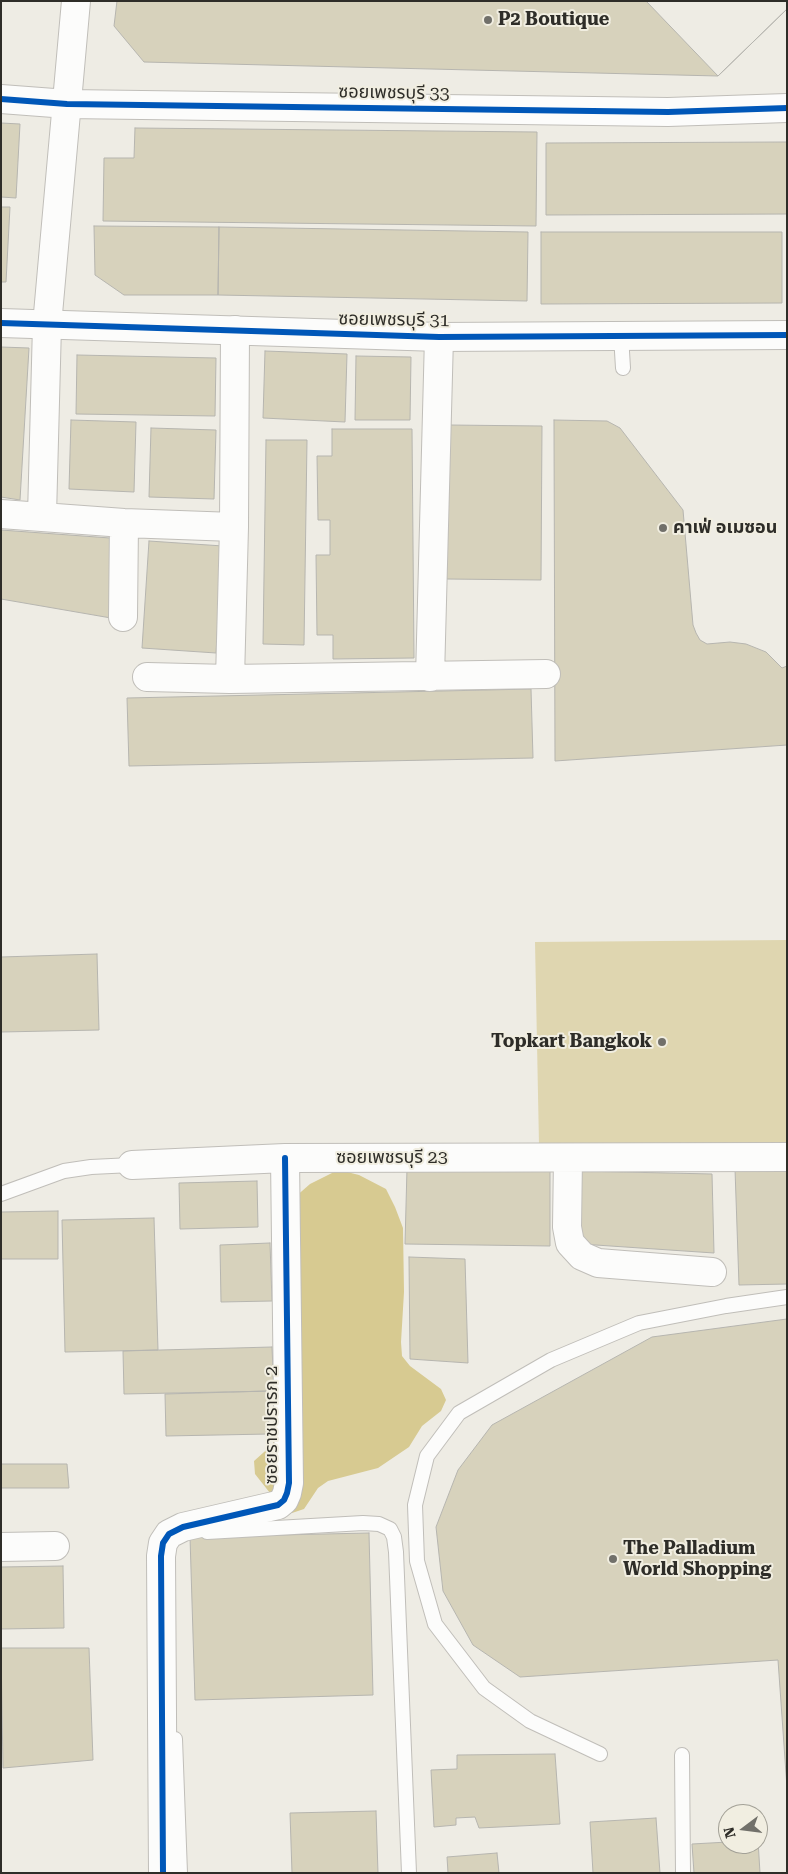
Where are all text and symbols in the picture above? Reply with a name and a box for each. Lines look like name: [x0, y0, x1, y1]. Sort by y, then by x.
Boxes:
place label: P2 Boutique: [498, 9, 609, 31]
marker: P2 Boutique: [482, 14, 494, 26]
street label: ซอยเพชรบุรี 33: [338, 81, 450, 105]
street label: ซอยเพชรบุรี 31: [338, 308, 450, 332]
place label: คาเฟ่ อเมซอน: [673, 517, 777, 539]
marker: คาเฟ่ อเมซอน: [657, 522, 669, 534]
place label: Topkart Bangkok: [491, 1031, 652, 1053]
marker: Topkart Bangkok: [656, 1036, 668, 1048]
street label: ซอยเพชรบุรี 23: [336, 1147, 448, 1169]
street label: ซอยราชปรารภ 2: [261, 1366, 283, 1484]
place label: The Palladium World Shopping: [623, 1538, 771, 1580]
marker: The Palladium World Shopping: [607, 1553, 619, 1565]
north arrow: [718, 1804, 768, 1854]
text: N: [720, 1825, 739, 1840]

